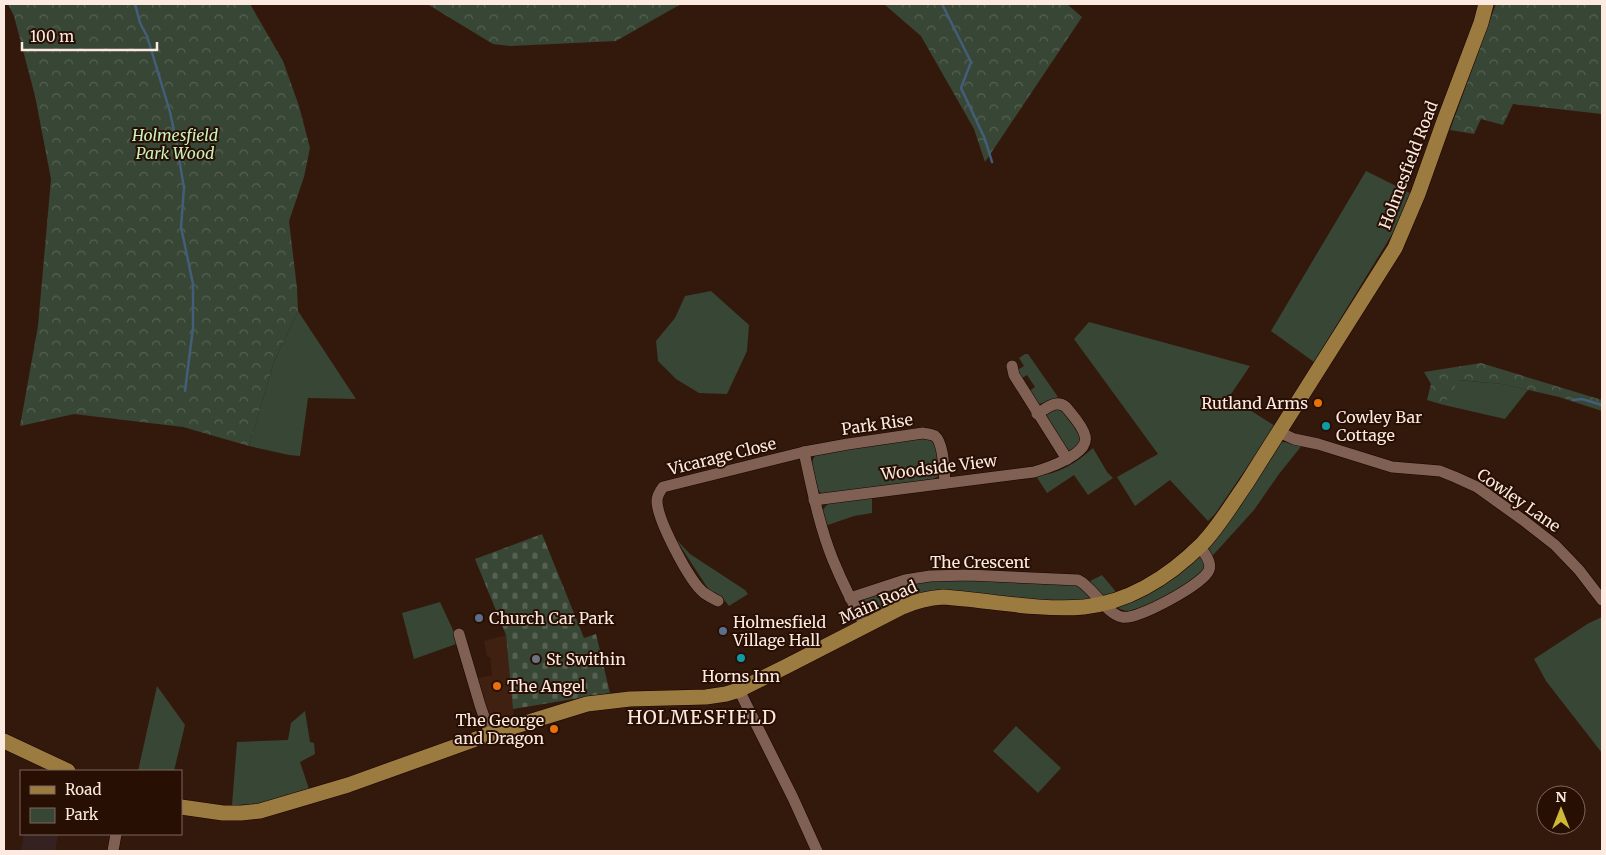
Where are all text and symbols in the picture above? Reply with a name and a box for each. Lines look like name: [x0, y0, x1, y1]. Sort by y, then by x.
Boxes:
scale bar: [22, 20, 158, 52]
text: 100 m: [30, 27, 74, 46]
street label: Holmesfield Road: [1374, 98, 1442, 232]
park label: Holmesfield Park Wood: [131, 125, 219, 163]
place label: Rutland Arms: [1201, 393, 1308, 413]
marker: Rutland Arms: [1312, 397, 1324, 409]
place label: Cowley Bar Cottage: [1336, 407, 1422, 445]
street label: Park Rise: [840, 409, 914, 439]
marker: Cowley Bar Cottage: [1320, 420, 1332, 432]
street label: Vicarage Close: [665, 433, 778, 479]
street label: Woodside View: [879, 450, 999, 484]
street label: Cowley Lane: [1473, 464, 1565, 536]
street label: The Crescent: [930, 552, 1031, 572]
street label: Main Road: [836, 576, 920, 628]
place label: Church Car Park: [489, 608, 615, 628]
marker: Church Car Park: [473, 612, 485, 624]
place label: Holmesfield Village Hall: [732, 612, 827, 650]
marker: Holmesfield Village Hall: [717, 625, 729, 637]
place label: St Swithin: [546, 649, 626, 669]
marker: Horns Inn: [735, 652, 747, 664]
marker: St Swithin: [530, 653, 542, 665]
place label: Horns Inn: [702, 666, 781, 686]
place label: The Angel: [507, 676, 585, 696]
marker: The Angel: [491, 680, 503, 692]
district label: HOLMESFIELD: [627, 705, 777, 729]
place label: The George and Dragon: [454, 710, 544, 748]
marker: The George and Dragon: [548, 723, 560, 735]
legend: [20, 770, 182, 835]
text: Road: [65, 780, 101, 799]
north arrow: [1536, 785, 1586, 835]
text: N: [1555, 788, 1567, 806]
text: Park: [65, 805, 99, 824]

